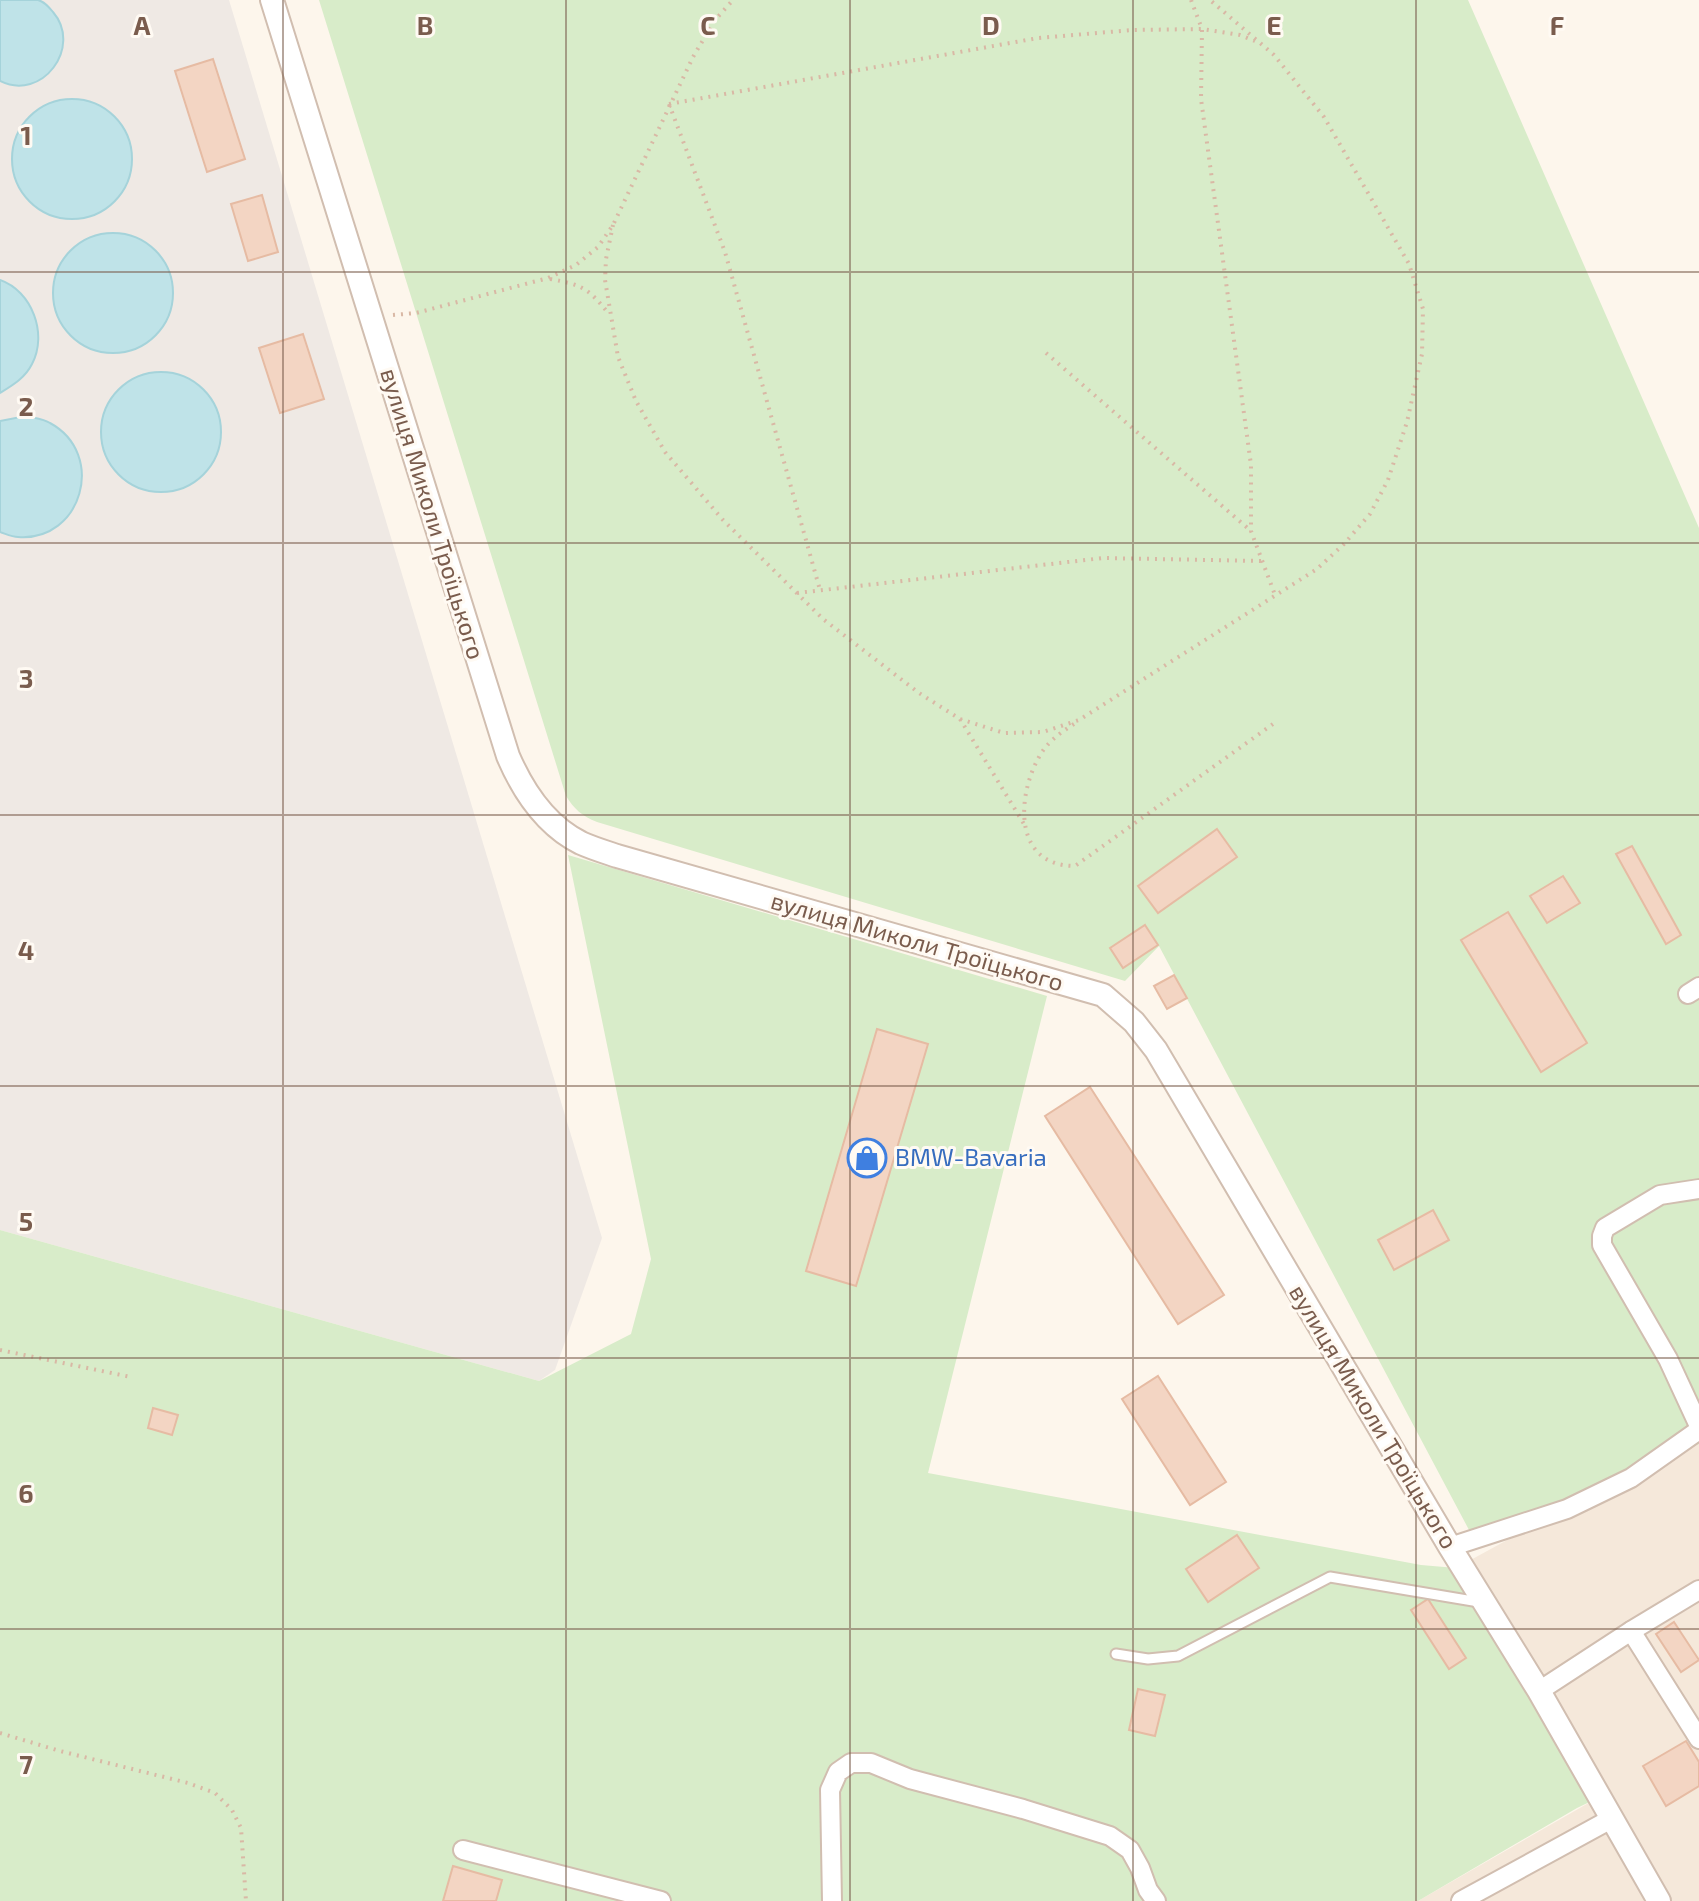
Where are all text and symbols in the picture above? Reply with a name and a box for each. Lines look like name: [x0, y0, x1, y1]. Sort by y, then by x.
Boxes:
text: A: [134, 9, 151, 40]
text: B: [417, 9, 433, 40]
text: C: [700, 9, 716, 40]
text: D: [982, 9, 1000, 40]
text: E: [1266, 9, 1282, 40]
text: F: [1550, 9, 1564, 40]
text: 1: [20, 119, 32, 150]
street label: вулиця Миколи Троїцького: [374, 364, 492, 663]
text: 2: [18, 390, 34, 421]
text: 3: [19, 662, 33, 693]
street label: вулиця Миколи Троїцького: [768, 885, 1067, 997]
text: 4: [18, 934, 34, 965]
shop icon: BMW-Bavaria: [846, 1137, 888, 1179]
place label: BMW-Bavaria: [895, 1142, 1047, 1171]
text: 5: [19, 1205, 33, 1236]
street label: вулиця Миколи Троїцького: [1283, 1279, 1465, 1554]
text: 6: [18, 1477, 34, 1508]
text: 7: [19, 1748, 33, 1779]

